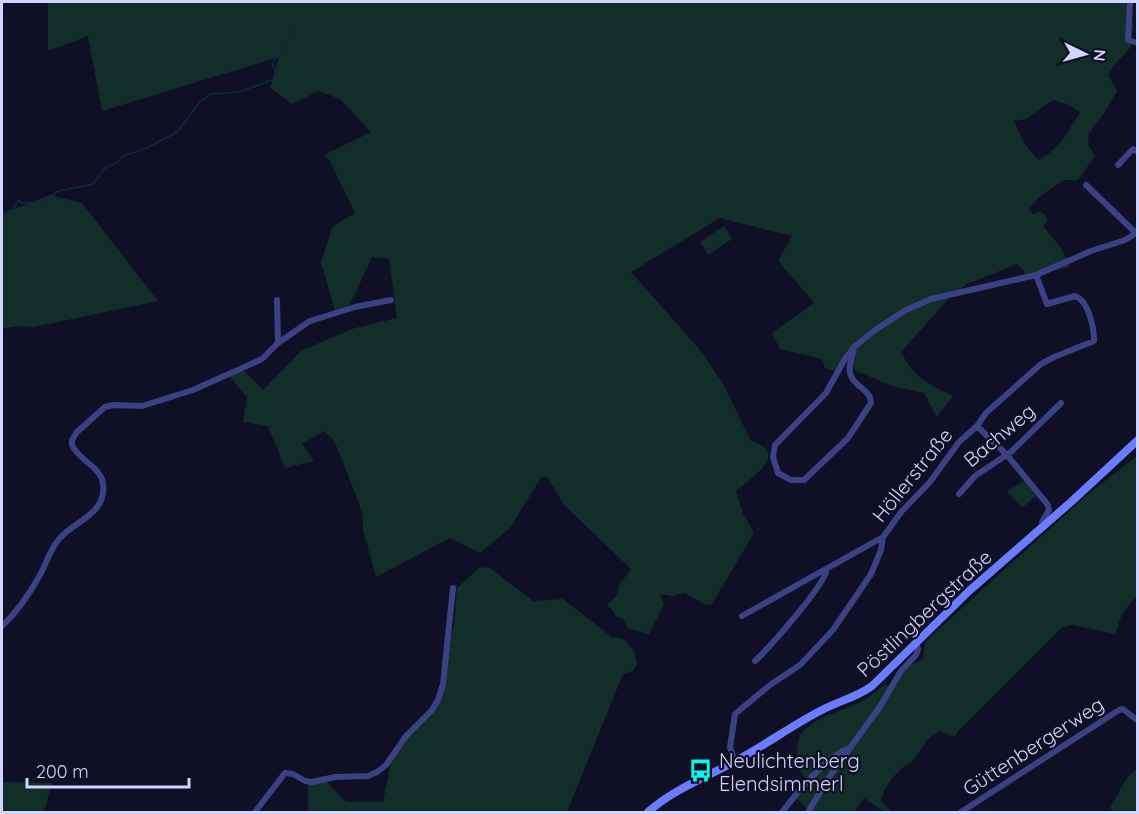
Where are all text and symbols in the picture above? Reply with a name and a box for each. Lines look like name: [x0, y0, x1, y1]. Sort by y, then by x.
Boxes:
north arrow: [1055, 24, 1115, 84]
text: N: [1089, 49, 1110, 62]
street label: Bachweg: [958, 398, 1040, 472]
street label: Höllerstraße: [867, 423, 957, 527]
street label: Pöstlingbergstraße: [851, 544, 997, 682]
street label: Güttenbergerweg: [958, 691, 1108, 801]
place label: Neulichtenberg Elendsimmerl: [719, 748, 860, 796]
scale bar: [27, 751, 189, 789]
bus stop icon: Neulichtenberg Elendsimmerl: [688, 758, 714, 784]
text: 200 m: [36, 760, 89, 783]

